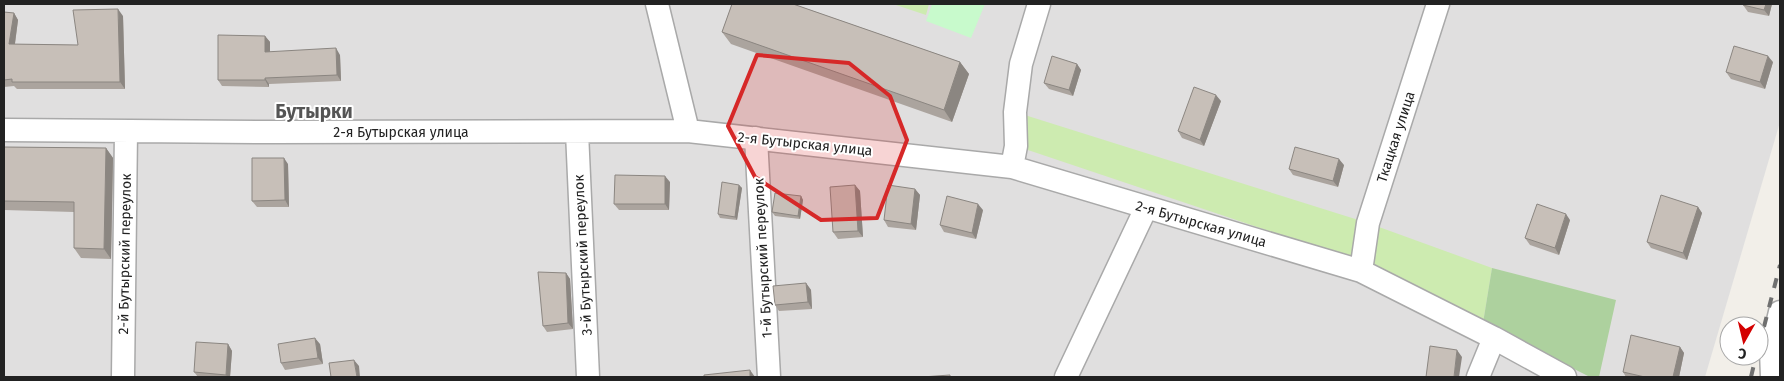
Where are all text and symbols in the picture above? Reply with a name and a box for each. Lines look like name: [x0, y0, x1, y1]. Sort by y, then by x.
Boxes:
street label: Ткацкая улица: [1373, 89, 1419, 185]
district label: Бутырки: [275, 100, 353, 123]
street label: 2-я Бутырская улица: [333, 124, 469, 141]
street label: 2-я Бутырская улица: [737, 128, 873, 160]
street label: 2-й Бутырский переулок: [115, 173, 135, 335]
street label: 3-й Бутырский переулок: [570, 173, 596, 336]
street label: 1-й Бутырский переулок: [750, 177, 776, 338]
street label: 2-я Бутырская улица: [1134, 197, 1268, 251]
north arrow: [1719, 316, 1769, 366]
text: С: [1737, 344, 1747, 362]

